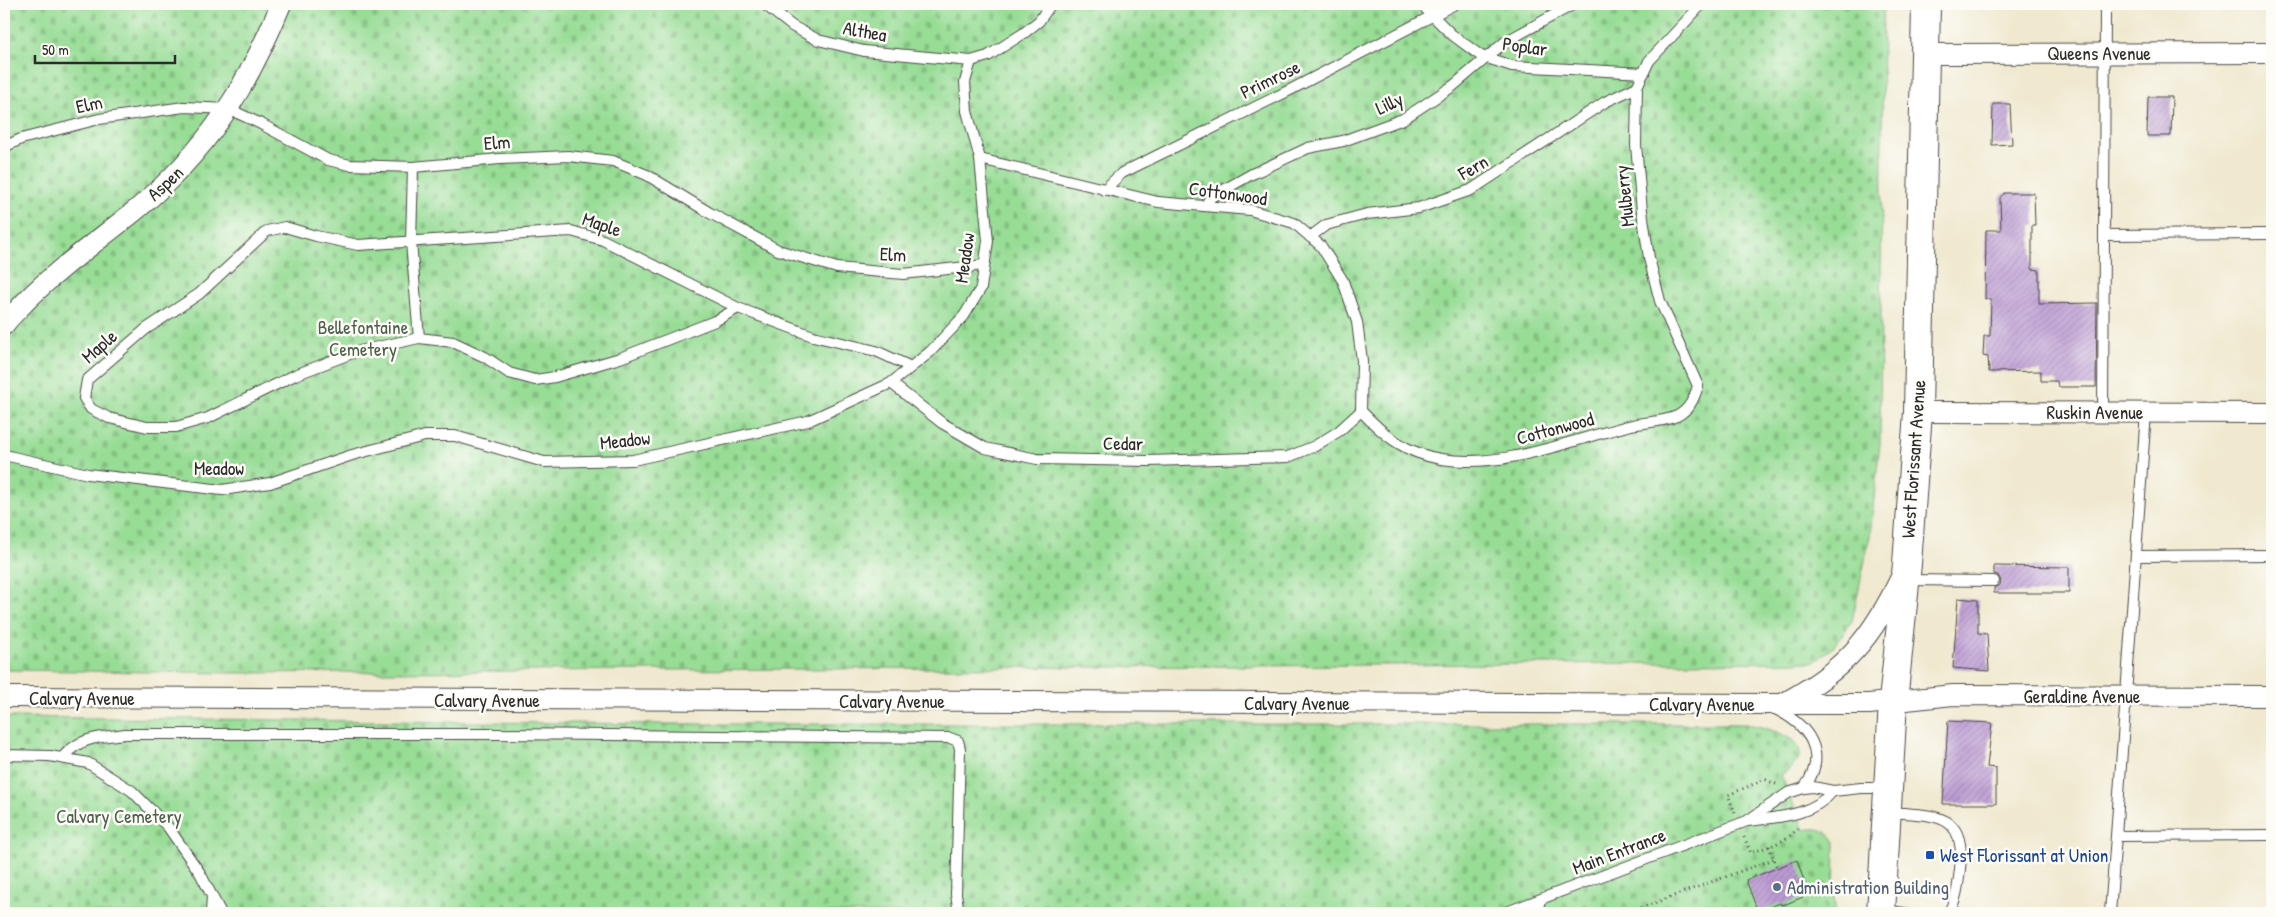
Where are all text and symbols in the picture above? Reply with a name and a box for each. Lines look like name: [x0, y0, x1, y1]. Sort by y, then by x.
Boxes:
street label: Althea: [841, 14, 889, 48]
street label: Poplar: [1501, 30, 1550, 62]
scale bar: [35, 32, 175, 64]
text: 50 m: [42, 39, 69, 60]
street label: Queens Avenue: [2047, 40, 2151, 66]
street label: Primrose: [1236, 53, 1305, 105]
street label: Lilly: [1371, 85, 1407, 121]
street label: Elm: [73, 89, 105, 119]
street label: Elm: [483, 128, 511, 156]
street label: Fern: [1452, 148, 1493, 186]
street label: Aspen: [141, 160, 189, 206]
street label: Mulberry: [1608, 164, 1640, 228]
street label: Cottonwood: [1187, 175, 1269, 211]
street label: Maple: [579, 205, 625, 243]
street label: Meadow: [948, 231, 980, 285]
street label: Elm: [879, 240, 907, 268]
park label: Bellefontaine Cemetery: [318, 314, 409, 362]
street label: Maple: [76, 323, 123, 369]
street label: West Florissant Avenue: [1894, 379, 1932, 539]
street label: Ruskin Avenue: [2047, 399, 2144, 425]
street label: Cottonwood: [1514, 405, 1597, 451]
street label: Meadow: [599, 424, 652, 456]
street label: Cedar: [1103, 430, 1144, 456]
street label: Meadow: [194, 455, 244, 481]
street label: Geraldine Avenue: [2024, 683, 2141, 709]
street label: Calvary Avenue: [29, 685, 135, 711]
street label: Calvary Avenue: [434, 687, 540, 713]
street label: Calvary Avenue: [839, 688, 945, 714]
street label: Calvary Avenue: [1244, 690, 1350, 716]
street label: Calvary Avenue: [1649, 691, 1755, 717]
park label: Calvary Cemetery: [56, 803, 182, 829]
street label: Main Entrance: [1569, 821, 1670, 881]
place label: West Florissant at Union: [1940, 842, 2108, 868]
marker: West Florissant at Union: [1924, 849, 1936, 861]
place label: Administration Building: [1787, 874, 1949, 900]
marker: Administration Building: [1771, 881, 1783, 893]

